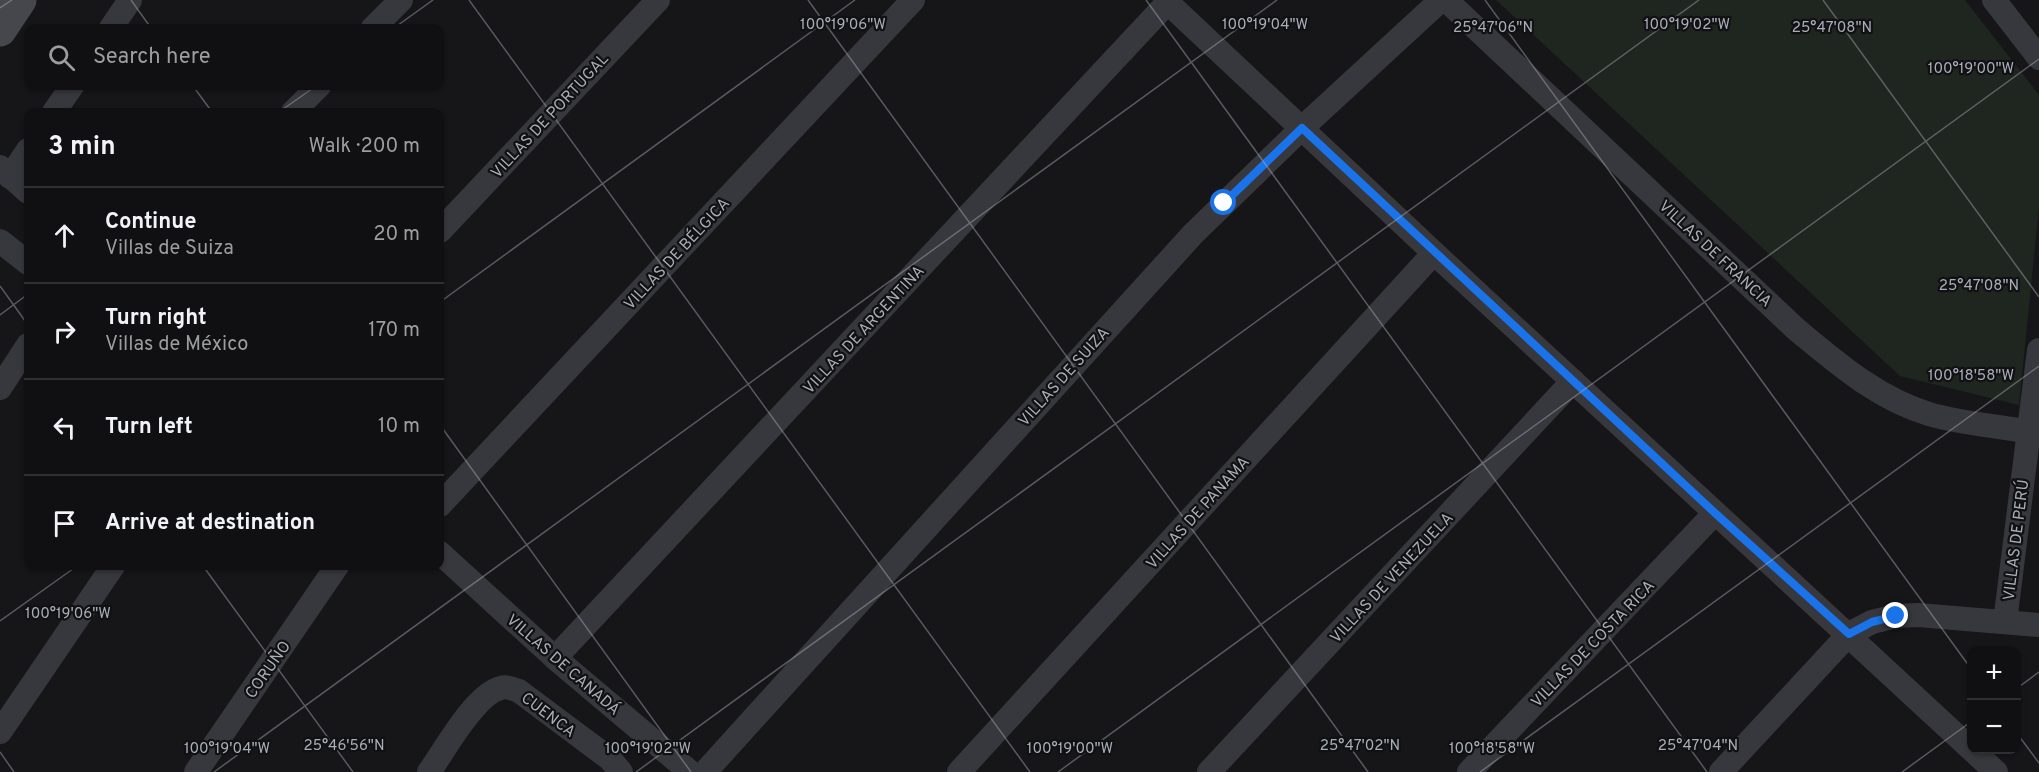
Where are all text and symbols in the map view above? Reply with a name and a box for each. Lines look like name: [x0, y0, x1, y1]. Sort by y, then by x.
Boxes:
text: 100°19'06"W: [800, 16, 886, 35]
text: 100°19'04"W: [1222, 16, 1308, 35]
text: 100°19'02"W: [1644, 16, 1730, 35]
text: 25°47'06"N: [1453, 19, 1533, 38]
text: 25°47'08"N: [1792, 19, 1872, 38]
search box: [24, 24, 444, 90]
icon: search: [45, 41, 78, 74]
text: Search here: [93, 44, 211, 71]
street label: VILLAS DE PORTUGAL: [487, 50, 614, 183]
text: 100°19'00"W: [1928, 60, 2014, 79]
text: 3 min: [48, 131, 116, 164]
text: Walk · 200 m: [309, 134, 420, 160]
route start: [1210, 189, 1236, 215]
street label: VILLAS DE BÉLGICA: [619, 193, 735, 315]
street label: VILLAS DE FRANCIA: [1654, 197, 1775, 312]
text: Continue: [105, 209, 196, 236]
icon: ahead: [48, 219, 81, 252]
text: 20 m: [373, 222, 420, 248]
text: Villas de Suiza: [105, 236, 234, 262]
street label: VILLAS DE ARGENTINA: [800, 262, 929, 399]
text: 25°47'08"N: [1939, 277, 2019, 296]
text: Turn right: [105, 305, 207, 332]
icon: right: [48, 315, 81, 348]
text: 170 m: [368, 318, 420, 344]
street label: VILLAS DE SUIZA: [1015, 323, 1115, 431]
text: Villas de México: [105, 332, 249, 358]
text: 100°18'58"W: [1928, 367, 2014, 386]
icon: left: [48, 411, 81, 444]
text: Turn left: [105, 414, 193, 441]
text: 10 m: [378, 414, 420, 440]
street label: VILLAS DE PANAMA: [1143, 453, 1255, 574]
street label: VILLAS DE PERÚ: [1998, 478, 2034, 602]
icon: arrive: [48, 507, 81, 540]
street label: VILLAS DE VENEZUELA: [1327, 509, 1458, 648]
text: Arrive at destination: [105, 510, 315, 537]
street label: VILLAS DE COSTA RICA: [1527, 576, 1660, 712]
route end: [1882, 602, 1908, 628]
text: 100°19'06"W: [25, 605, 111, 624]
street label: VILLAS DE CANADÁ: [502, 609, 625, 720]
street label: CORUÑO: [239, 636, 296, 703]
map controls: [1967, 646, 2021, 754]
button: +: [1967, 646, 2021, 700]
street label: CUENCA: [517, 689, 579, 743]
button: −: [1967, 700, 2021, 754]
text: 25°46'56"N: [303, 737, 385, 756]
text: 25°47'02"N: [1320, 737, 1400, 756]
text: 25°47'04"N: [1658, 737, 1738, 756]
text: 100°19'04"W: [184, 740, 270, 759]
text: 100°19'02"W: [605, 740, 691, 759]
text: 100°19'00"W: [1027, 740, 1113, 759]
text: 100°18'58"W: [1449, 740, 1535, 759]

